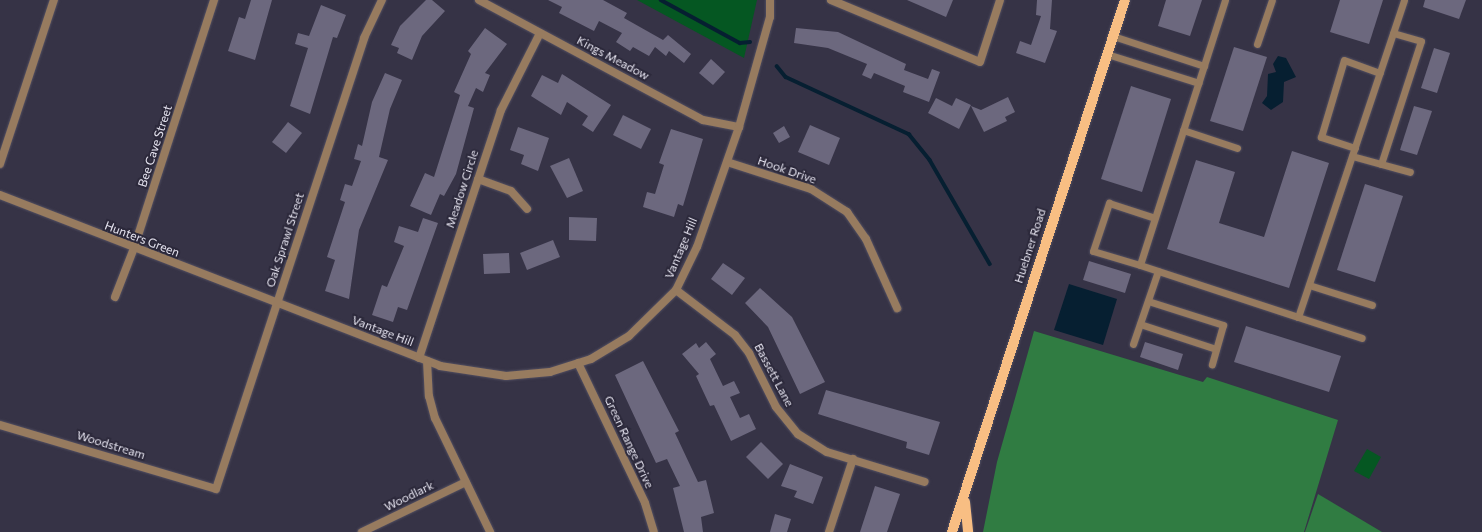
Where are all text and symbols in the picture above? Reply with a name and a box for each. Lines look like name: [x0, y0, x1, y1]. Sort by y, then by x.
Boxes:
street label: Kings Meadow: [574, 33, 652, 83]
street label: Bee Cave Street: [135, 103, 175, 189]
street label: Meadow Circle: [443, 148, 481, 230]
street label: Hook Drive: [756, 153, 818, 187]
street label: Oak Sprawl Street: [263, 191, 307, 289]
street label: Huebner Road: [1011, 207, 1049, 285]
street label: Vantage Hill: [662, 215, 700, 281]
street label: Hunters Green: [103, 218, 181, 260]
street label: Vantage Hill: [350, 313, 416, 349]
street label: Bassett Lane: [751, 341, 797, 409]
street label: Green Range Drive: [601, 393, 657, 491]
street label: Woodstream: [75, 428, 147, 462]
street label: Woodlark: [382, 478, 436, 514]

